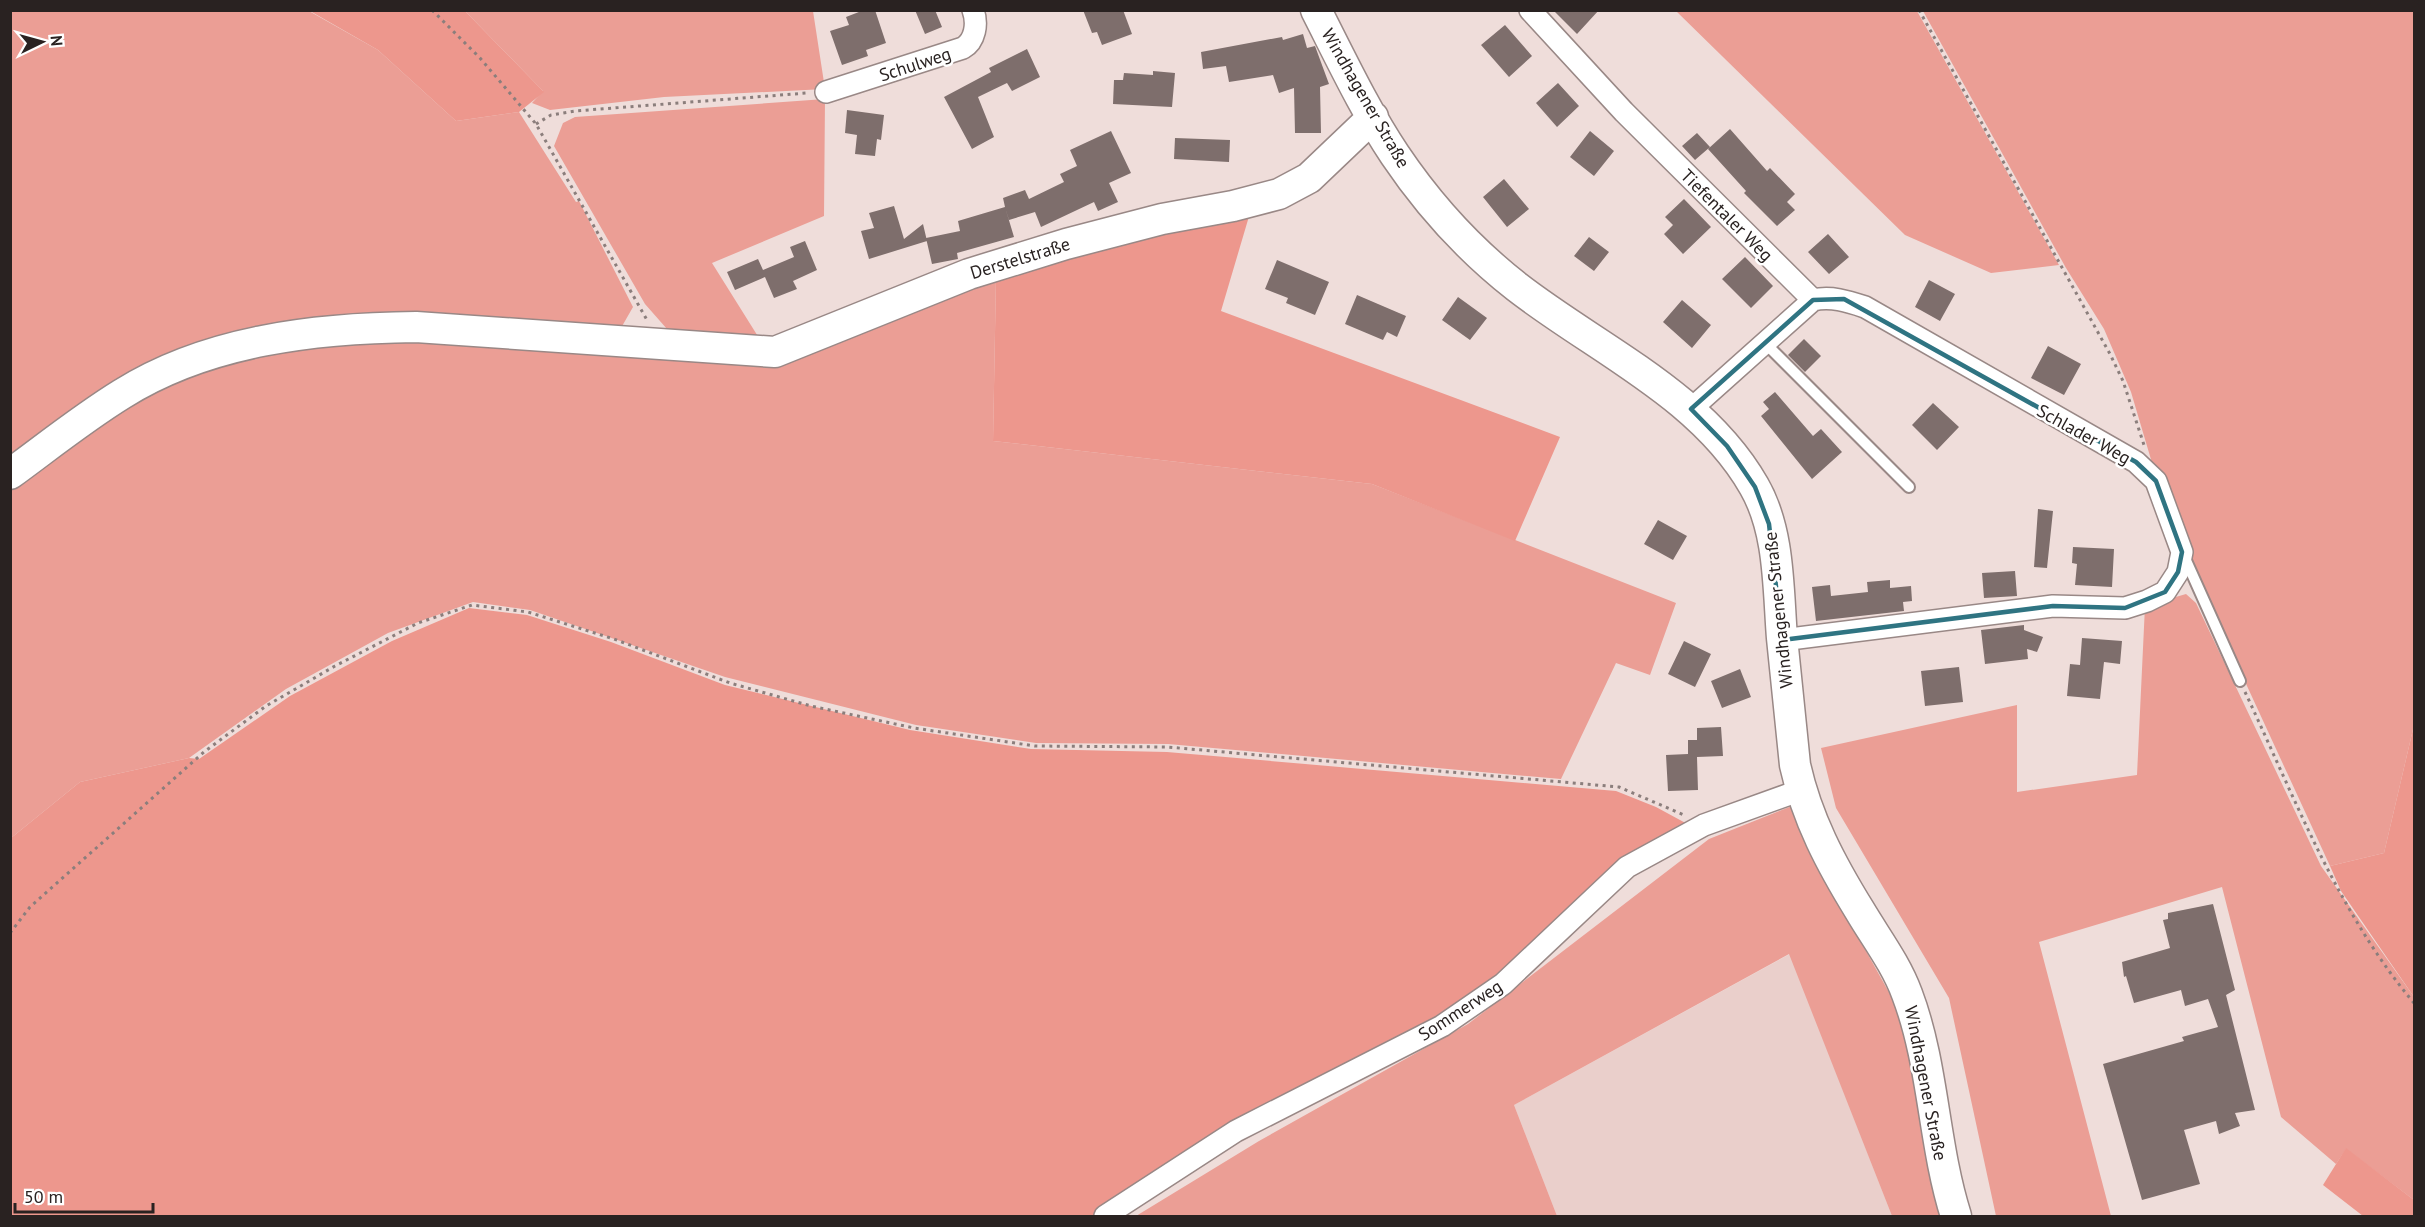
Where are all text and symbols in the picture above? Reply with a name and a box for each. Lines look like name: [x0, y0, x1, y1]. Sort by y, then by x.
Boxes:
north arrow: [12, 12, 72, 72]
street label: Windhagener Straße: [1317, 24, 1415, 172]
text: N: [47, 35, 67, 47]
street label: Schulweg: [876, 42, 954, 86]
street label: Tiefentaler Weg: [1676, 164, 1778, 266]
street label: Derstelstraße: [967, 232, 1073, 284]
street label: Schlader Weg: [2033, 399, 2135, 469]
street label: Windhagener Straße: [1758, 531, 1798, 689]
street label: Sommerweg: [1414, 974, 1506, 1046]
street label: Windhagener Straße: [1900, 1004, 1952, 1162]
scale bar: [15, 1176, 153, 1214]
text: 50 m: [24, 1185, 63, 1208]

